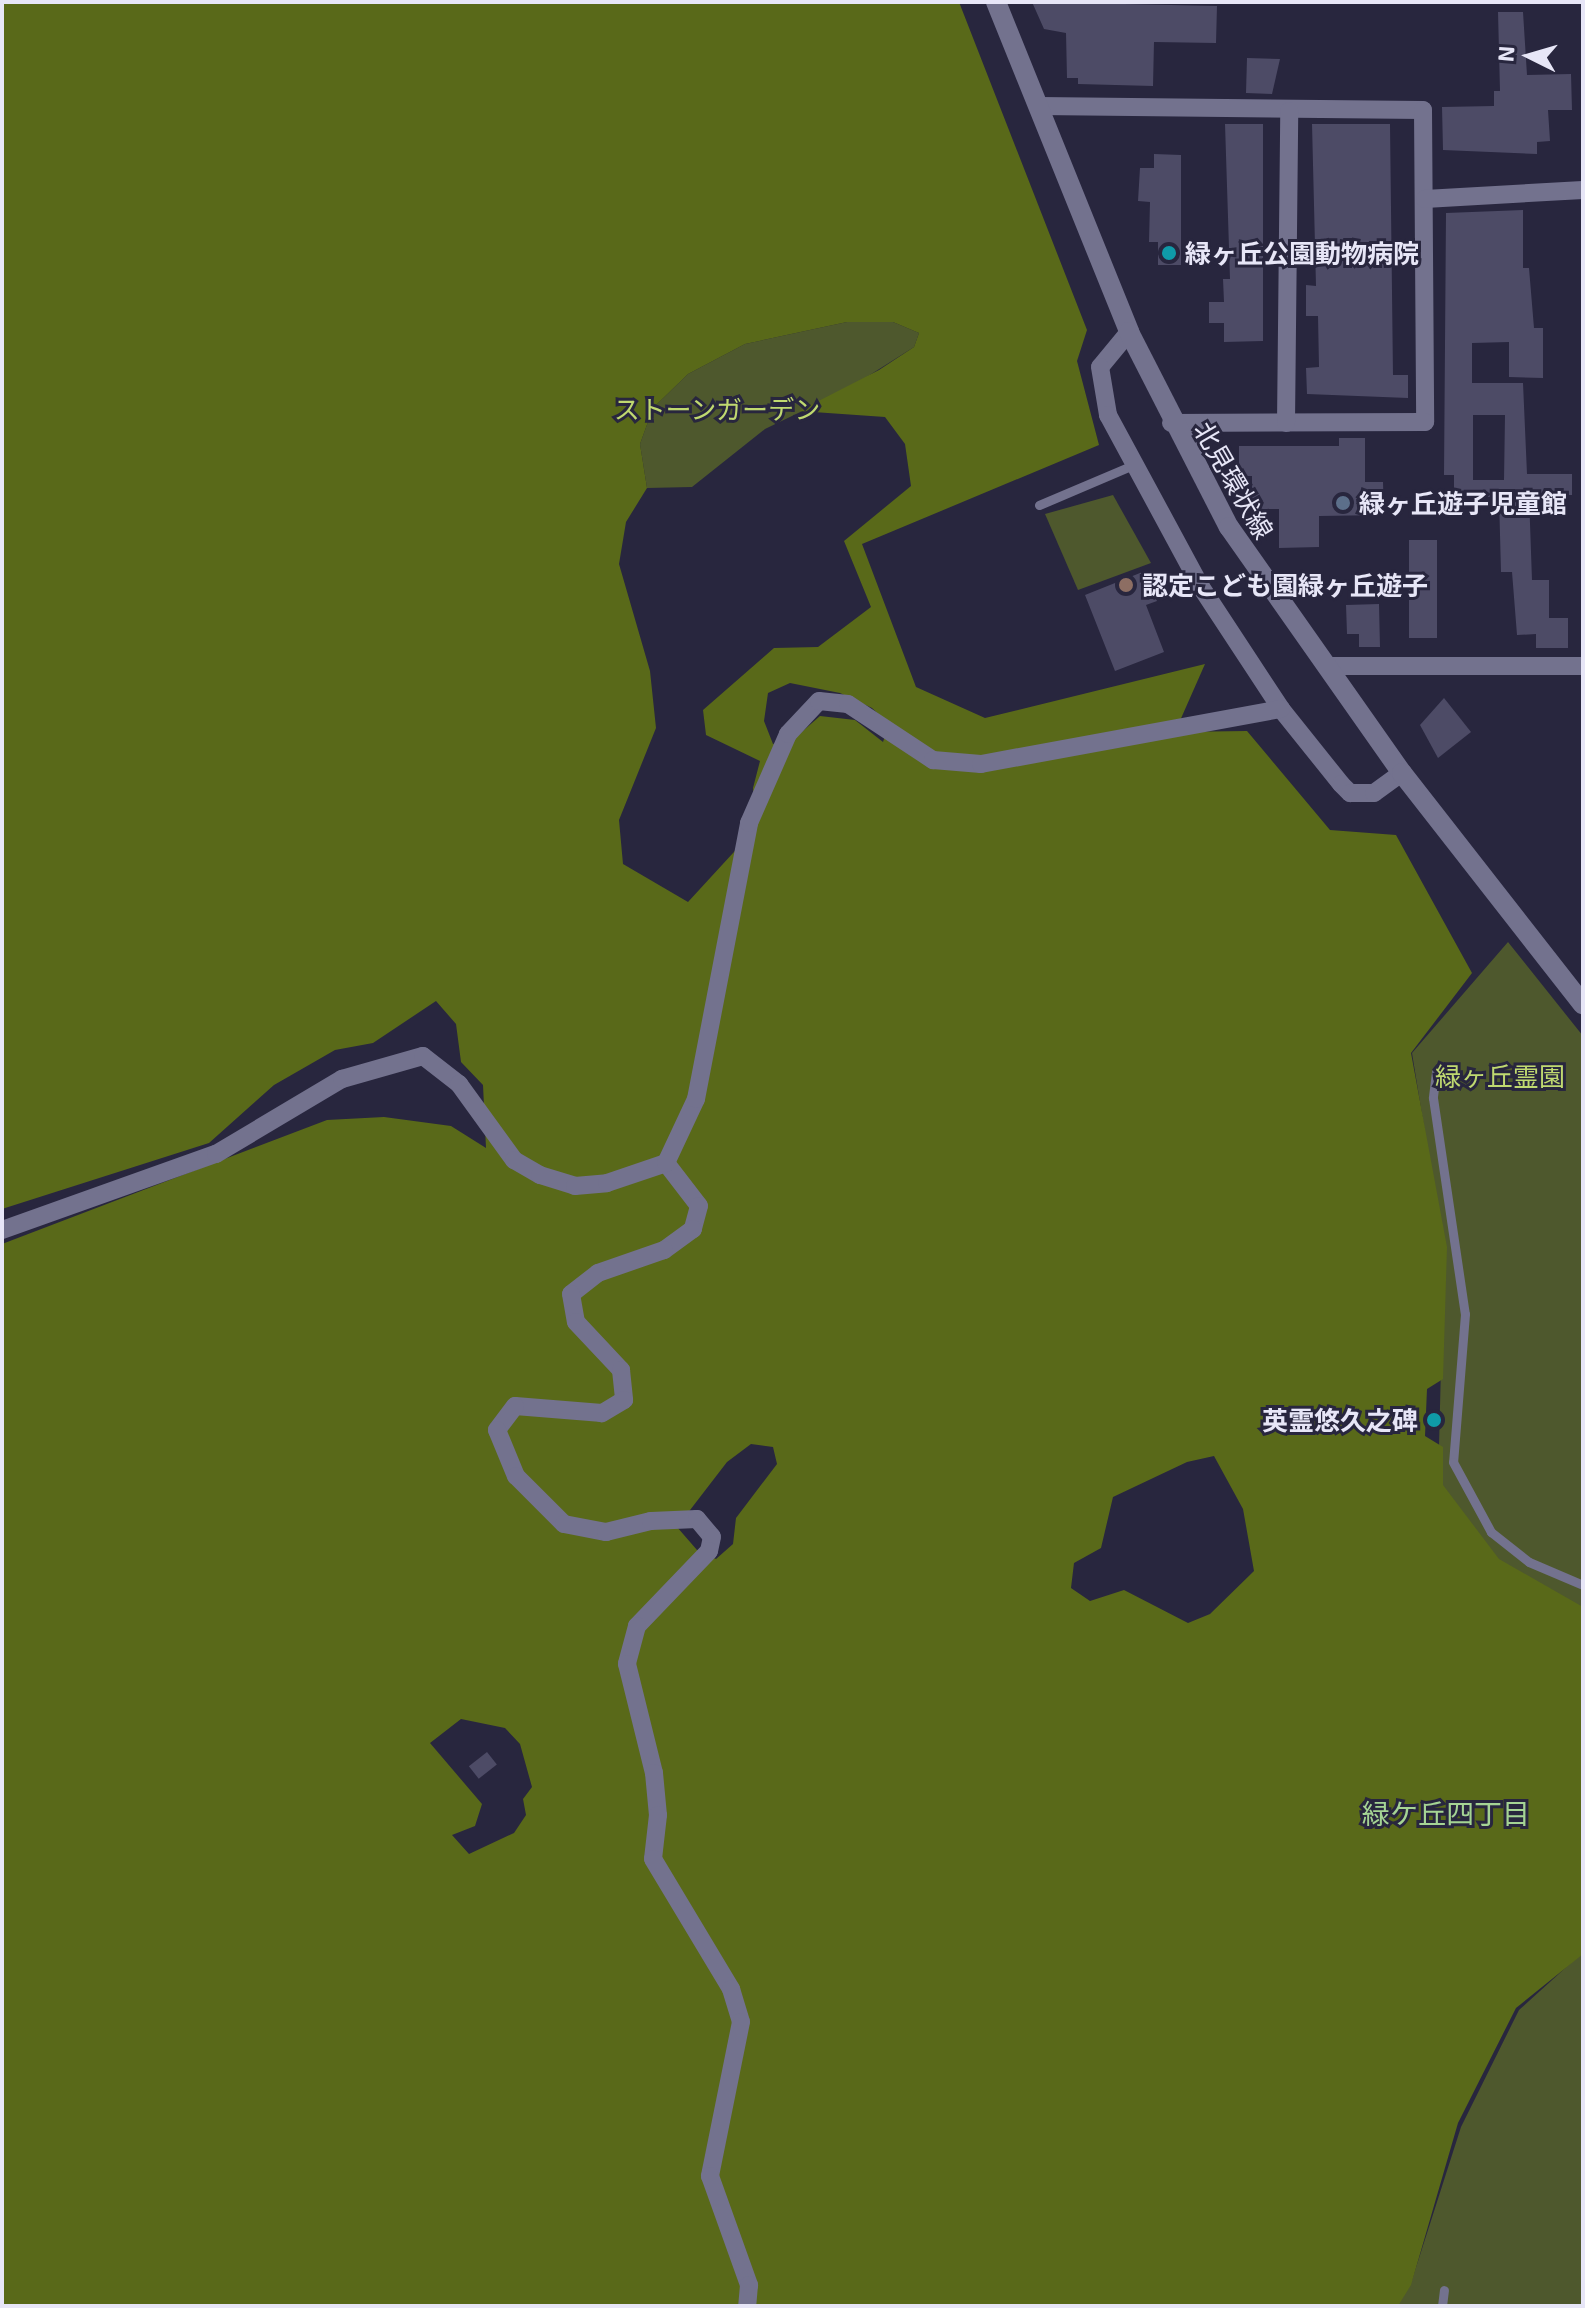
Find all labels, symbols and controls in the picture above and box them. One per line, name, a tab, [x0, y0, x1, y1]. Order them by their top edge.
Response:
north arrow	[1489, 16, 1569, 96]
text: N	[1491, 45, 1519, 63]
place label: 緑ヶ丘公園動物病院	[1185, 237, 1419, 269]
marker: 緑ヶ丘公園動物病院	[1160, 244, 1178, 262]
park label: ストーンガーデン	[613, 393, 821, 425]
street label: 北見環状線	[1188, 416, 1280, 544]
place label: 緑ヶ丘遊子児童館	[1359, 487, 1567, 519]
marker: 緑ヶ丘遊子児童館	[1334, 494, 1352, 512]
place label: 認定こども園緑ヶ丘遊子	[1142, 569, 1428, 601]
marker: 認定こども園緑ヶ丘遊子	[1117, 576, 1135, 594]
park label: 緑ヶ丘霊園	[1435, 1060, 1565, 1092]
place label: 英霊悠久之碑	[1262, 1404, 1418, 1436]
marker: 英霊悠久之碑	[1425, 1411, 1443, 1429]
district label: 緑ケ丘四丁目	[1362, 1796, 1530, 1830]

